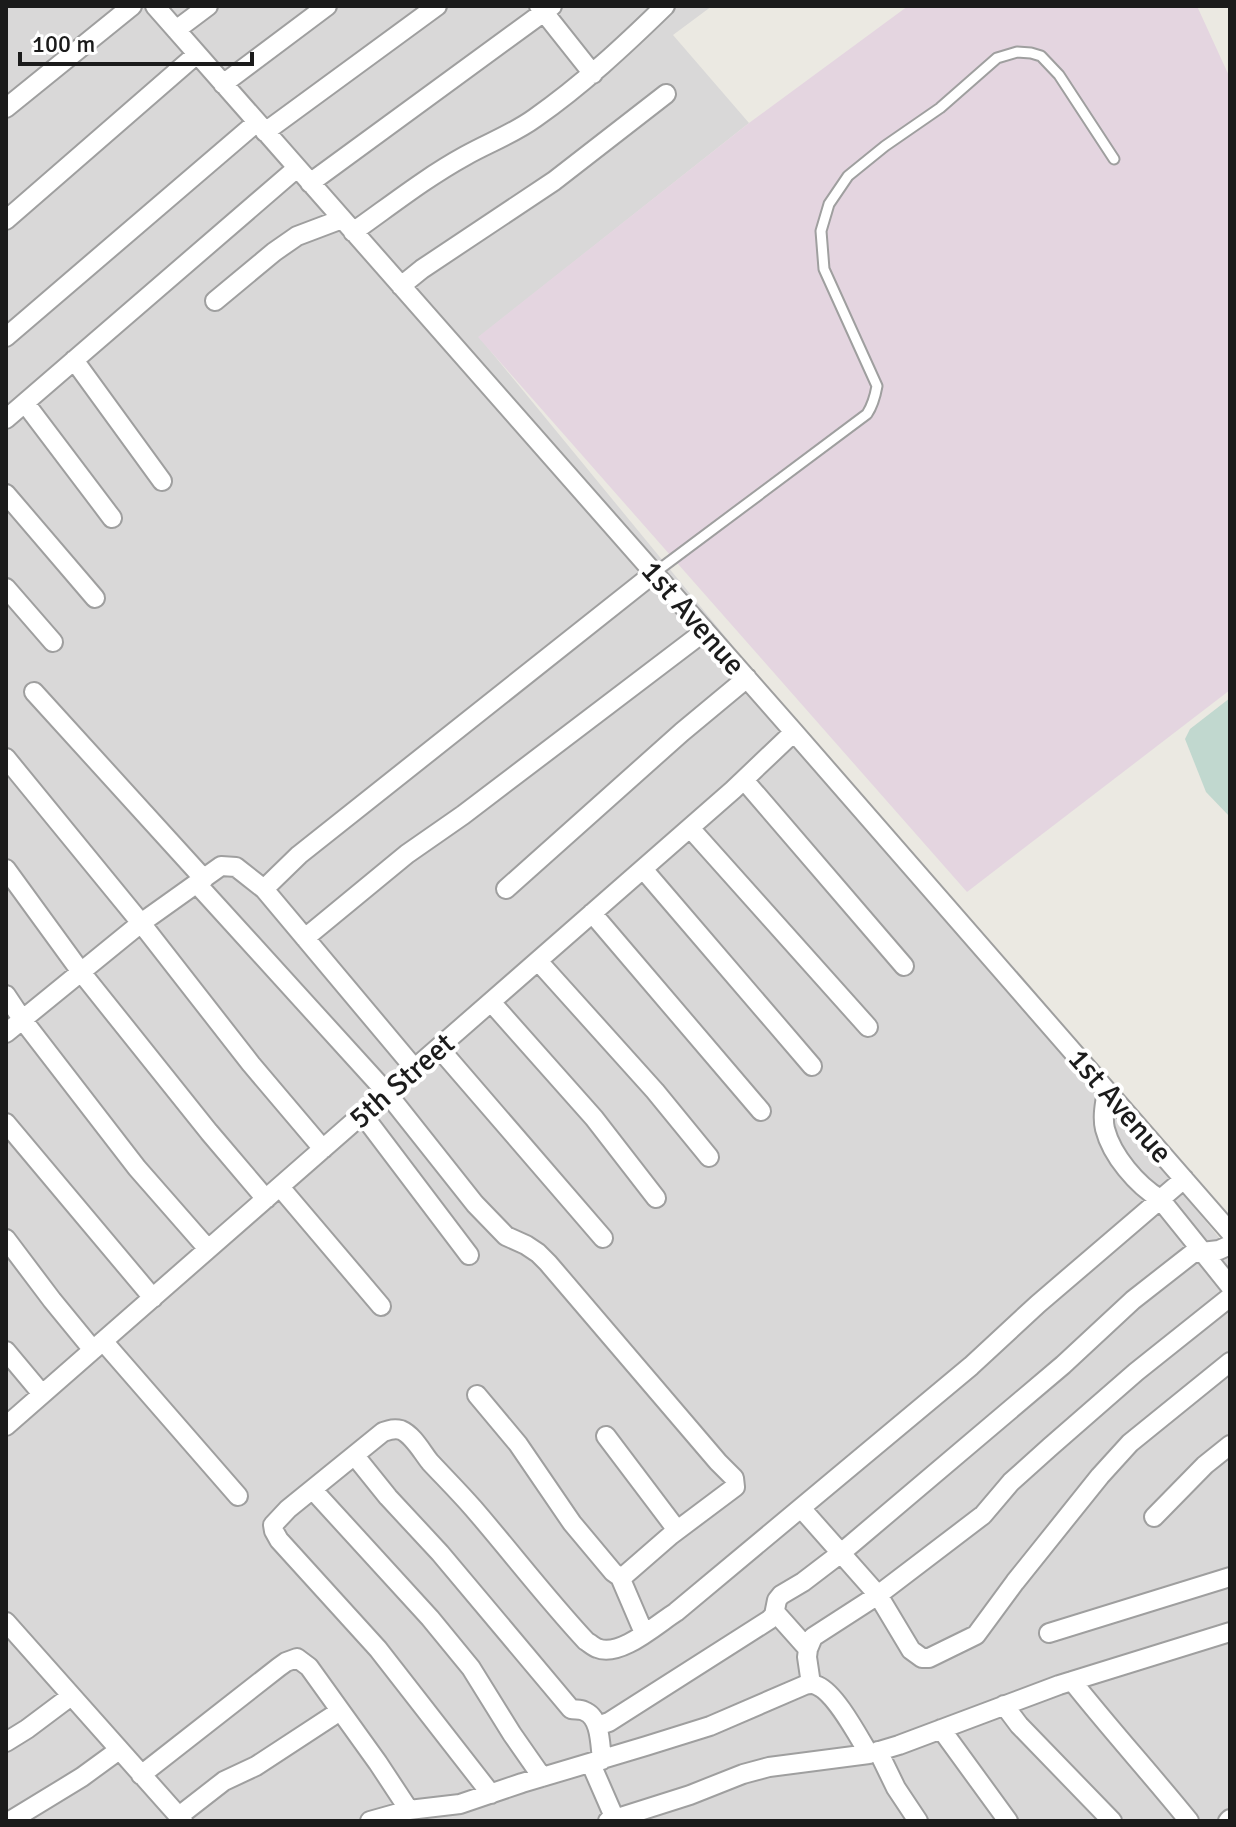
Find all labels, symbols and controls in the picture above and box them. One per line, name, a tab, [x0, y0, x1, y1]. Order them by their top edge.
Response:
scale bar	[20, 16, 252, 66]
text: 100 m	[32, 29, 95, 59]
street label: 1st Avenue	[633, 553, 753, 683]
street label: 5th Street	[342, 1025, 462, 1137]
street label: 1st Avenue	[1060, 1041, 1180, 1171]

